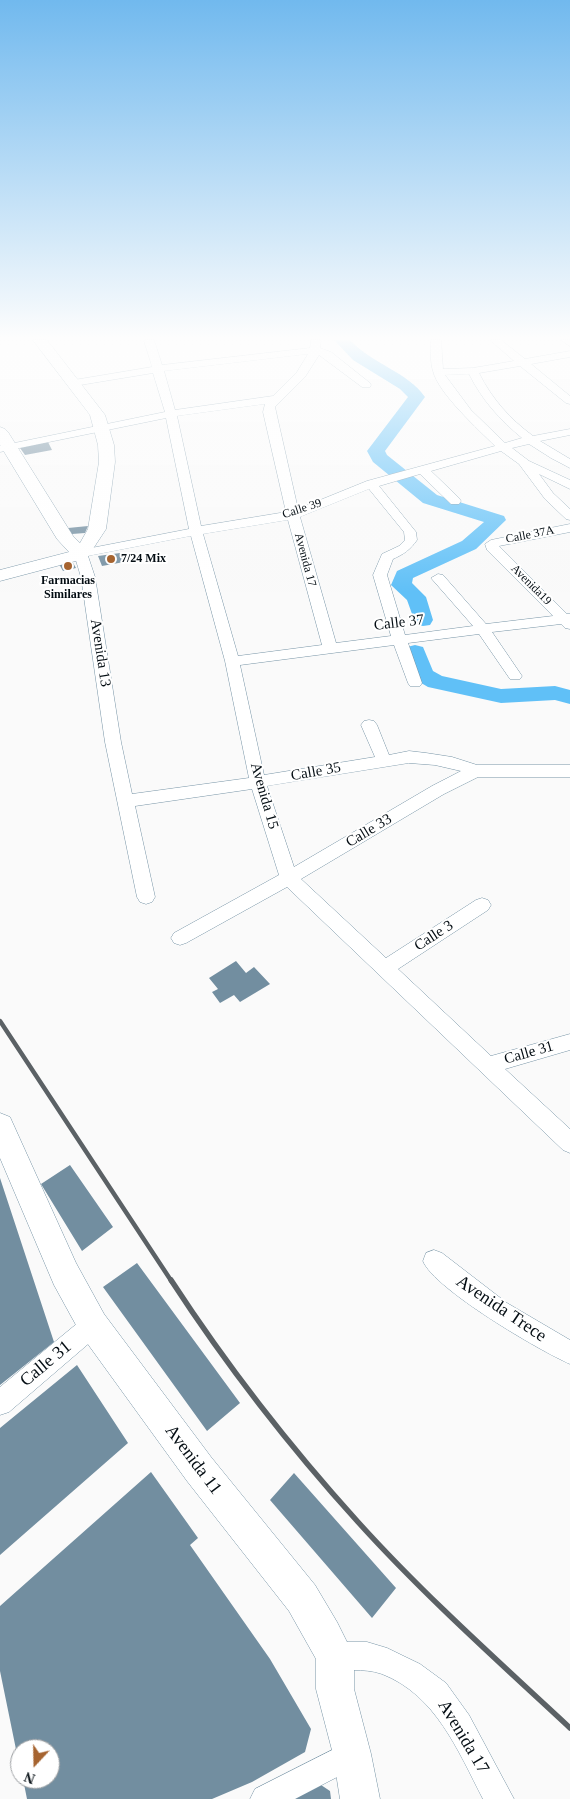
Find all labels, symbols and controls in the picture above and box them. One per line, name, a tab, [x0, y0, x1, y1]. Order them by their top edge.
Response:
street label: Calle 39	[281, 496, 323, 522]
street label: Calle 37A	[505, 523, 555, 547]
street label: Avenida 17	[291, 532, 319, 588]
place label: 7/24 Mix	[121, 552, 166, 566]
marker: 7/24 Mix	[105, 553, 117, 565]
marker: Farmacias Similares	[62, 560, 74, 572]
street label: Avenida19	[508, 562, 554, 608]
place label: Farmacias Similares	[41, 574, 95, 602]
street label: Calle 37	[373, 611, 425, 635]
street label: Avenida 13	[86, 618, 114, 688]
street label: Calle 35	[290, 759, 342, 785]
street label: Avenida 15	[246, 761, 282, 831]
street label: Calle 33	[343, 810, 395, 852]
street label: Calle 3	[411, 917, 457, 955]
street label: Calle 31	[502, 1037, 556, 1069]
street label: Avenida Trece	[452, 1271, 550, 1347]
street label: Calle 31	[16, 1336, 76, 1392]
street label: Avenida 11	[160, 1421, 226, 1499]
street label: Avenida 17	[433, 1696, 493, 1778]
north arrow	[10, 1739, 60, 1789]
text: N	[22, 1769, 37, 1786]

